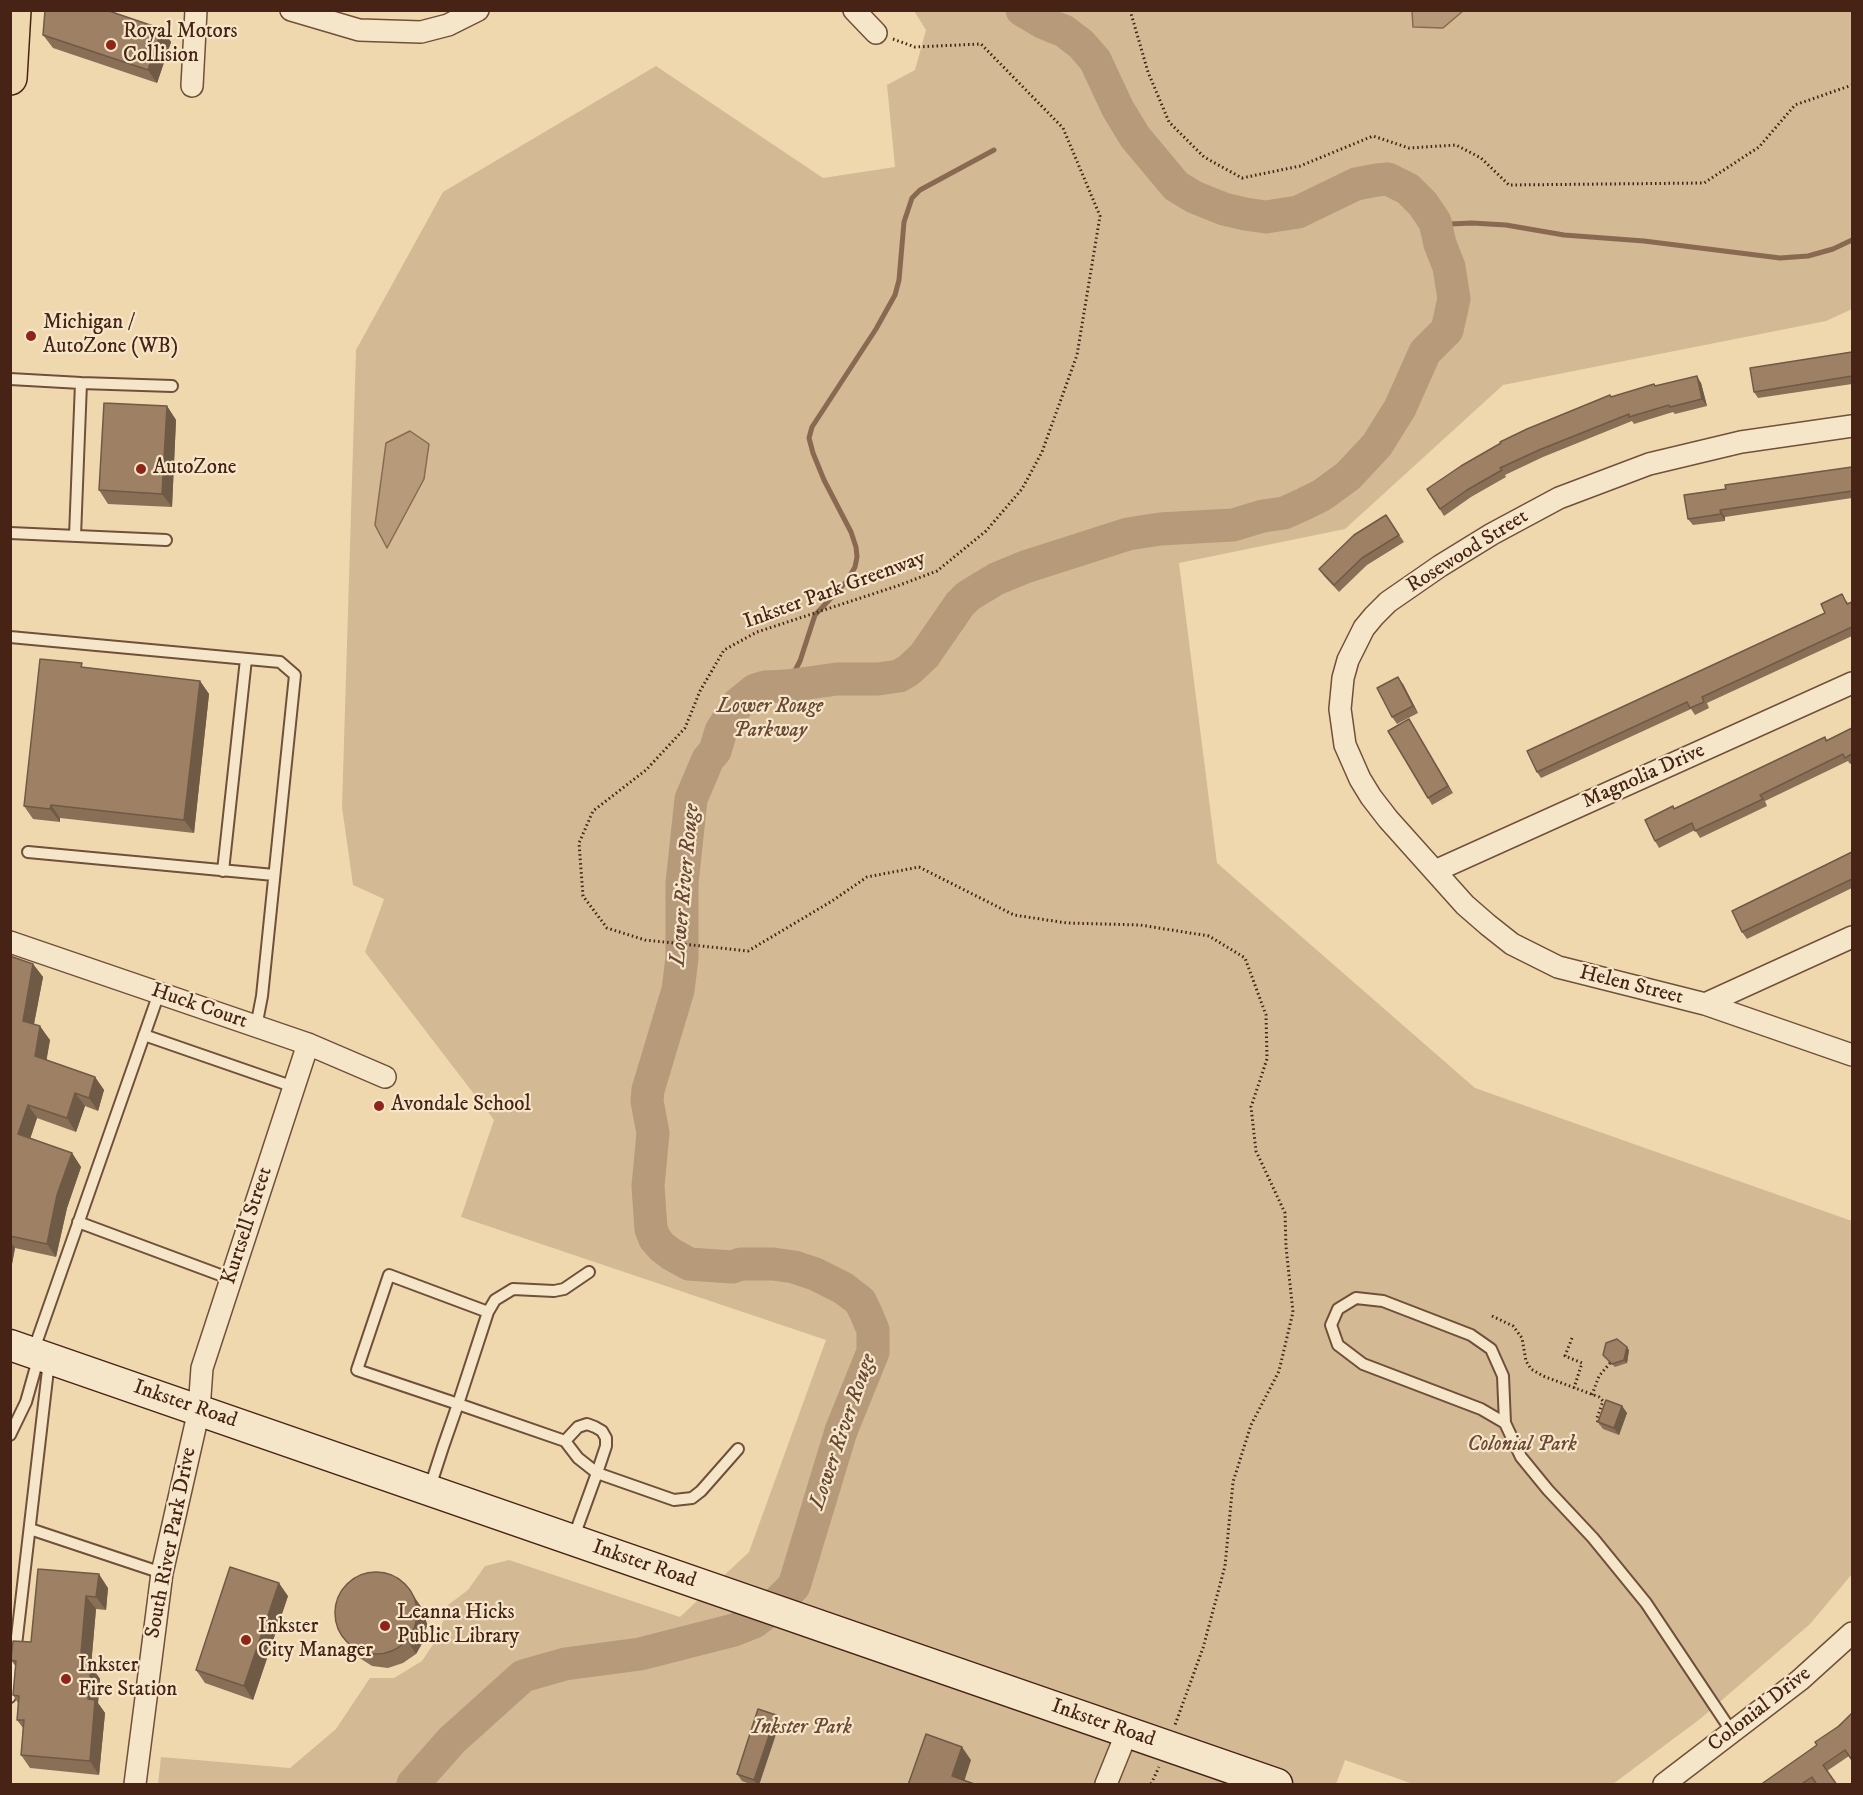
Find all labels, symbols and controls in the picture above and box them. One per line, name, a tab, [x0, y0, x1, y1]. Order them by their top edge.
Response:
place label: Royal Motors Collision	[123, 20, 238, 70]
marker: Royal Motors Collision	[104, 38, 118, 52]
place label: Michigan / AutoZone (WB)	[43, 311, 178, 361]
marker: Michigan / AutoZone (WB)	[24, 329, 38, 343]
place label: AutoZone	[153, 456, 237, 482]
marker: AutoZone	[134, 462, 148, 476]
street label: Rosewood Street	[1403, 505, 1533, 599]
street label: Inkster Park Greenway	[741, 546, 929, 636]
park label: Lower Rouge Parkway	[717, 695, 823, 745]
street label: Magnolia Drive	[1579, 739, 1709, 815]
water label: Lower River Rouge	[666, 803, 706, 967]
street label: Helen Street	[1576, 961, 1686, 1011]
street label: Huck Court	[148, 979, 250, 1035]
place label: Avondale School	[391, 1093, 531, 1119]
marker: Avondale School	[372, 1099, 386, 1113]
street label: Kurtsell Street	[217, 1164, 279, 1288]
water label: Lower River Rouge	[805, 1351, 883, 1513]
street label: Inkster Road	[130, 1375, 240, 1435]
park label: Colonial Park	[1467, 1433, 1577, 1459]
street label: South River Park Drive	[141, 1446, 203, 1640]
street label: Inkster Road	[589, 1535, 699, 1595]
place label: Leanna Hicks Public Library	[397, 1601, 519, 1651]
place label: Inkster City Manager	[258, 1615, 373, 1665]
marker: Leanna Hicks Public Library	[378, 1619, 392, 1633]
marker: Inkster City Manager	[239, 1633, 253, 1647]
place label: Inkster Fire Station	[78, 1654, 177, 1704]
street label: Colonial Drive	[1704, 1662, 1816, 1758]
marker: Inkster Fire Station	[59, 1672, 73, 1686]
street label: Inkster Road	[1048, 1694, 1158, 1754]
park label: Inkster Park	[752, 1716, 852, 1742]

